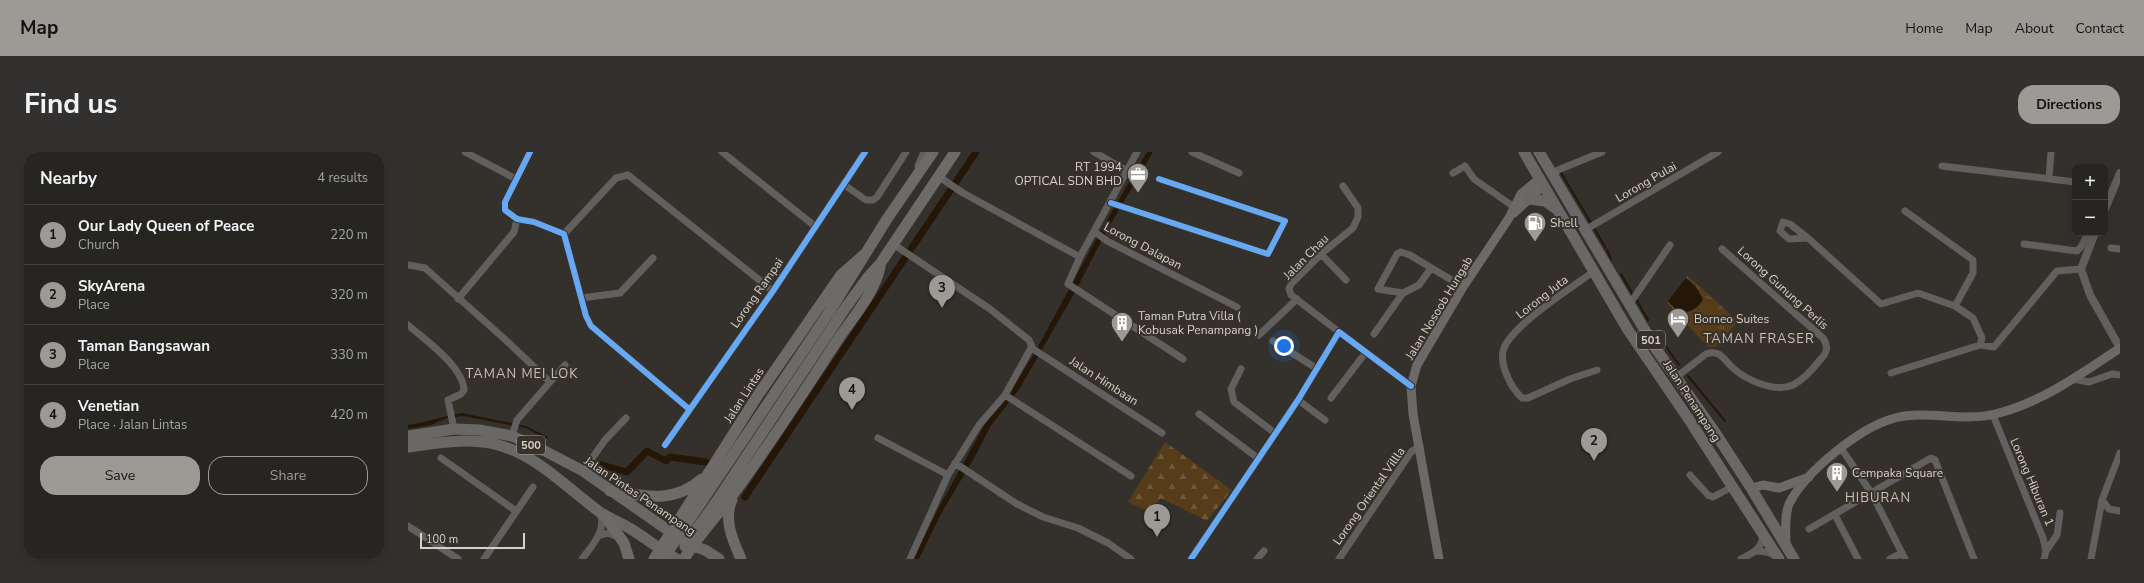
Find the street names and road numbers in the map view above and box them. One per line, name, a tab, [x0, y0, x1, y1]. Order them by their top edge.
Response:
street label: Lorong Pulai	[1613, 158, 1679, 206]
street label: Lorong Dalapan	[1101, 219, 1185, 273]
street label: Jalan Chau	[1279, 231, 1332, 284]
street label: Lorong Gunung Perlis	[1734, 243, 1832, 333]
street label: Jalan Nosoob Hungab	[1401, 253, 1476, 364]
street label: Lorong Rampai	[727, 255, 787, 331]
street label: Lorong Juta	[1513, 272, 1571, 322]
road number: 501	[1637, 331, 1665, 349]
street label: Jalan Himbaan	[1066, 352, 1141, 409]
street label: Jalan Penampang	[1659, 356, 1724, 445]
street label: Jalan Lintas	[720, 364, 768, 426]
street label: Lorong Hiburan 1	[2006, 435, 2058, 529]
road number: 500	[517, 436, 545, 454]
street label: Lorong Oriental Villla	[1329, 444, 1409, 548]
street label: Jalan Pintas Penampang	[580, 452, 699, 539]

